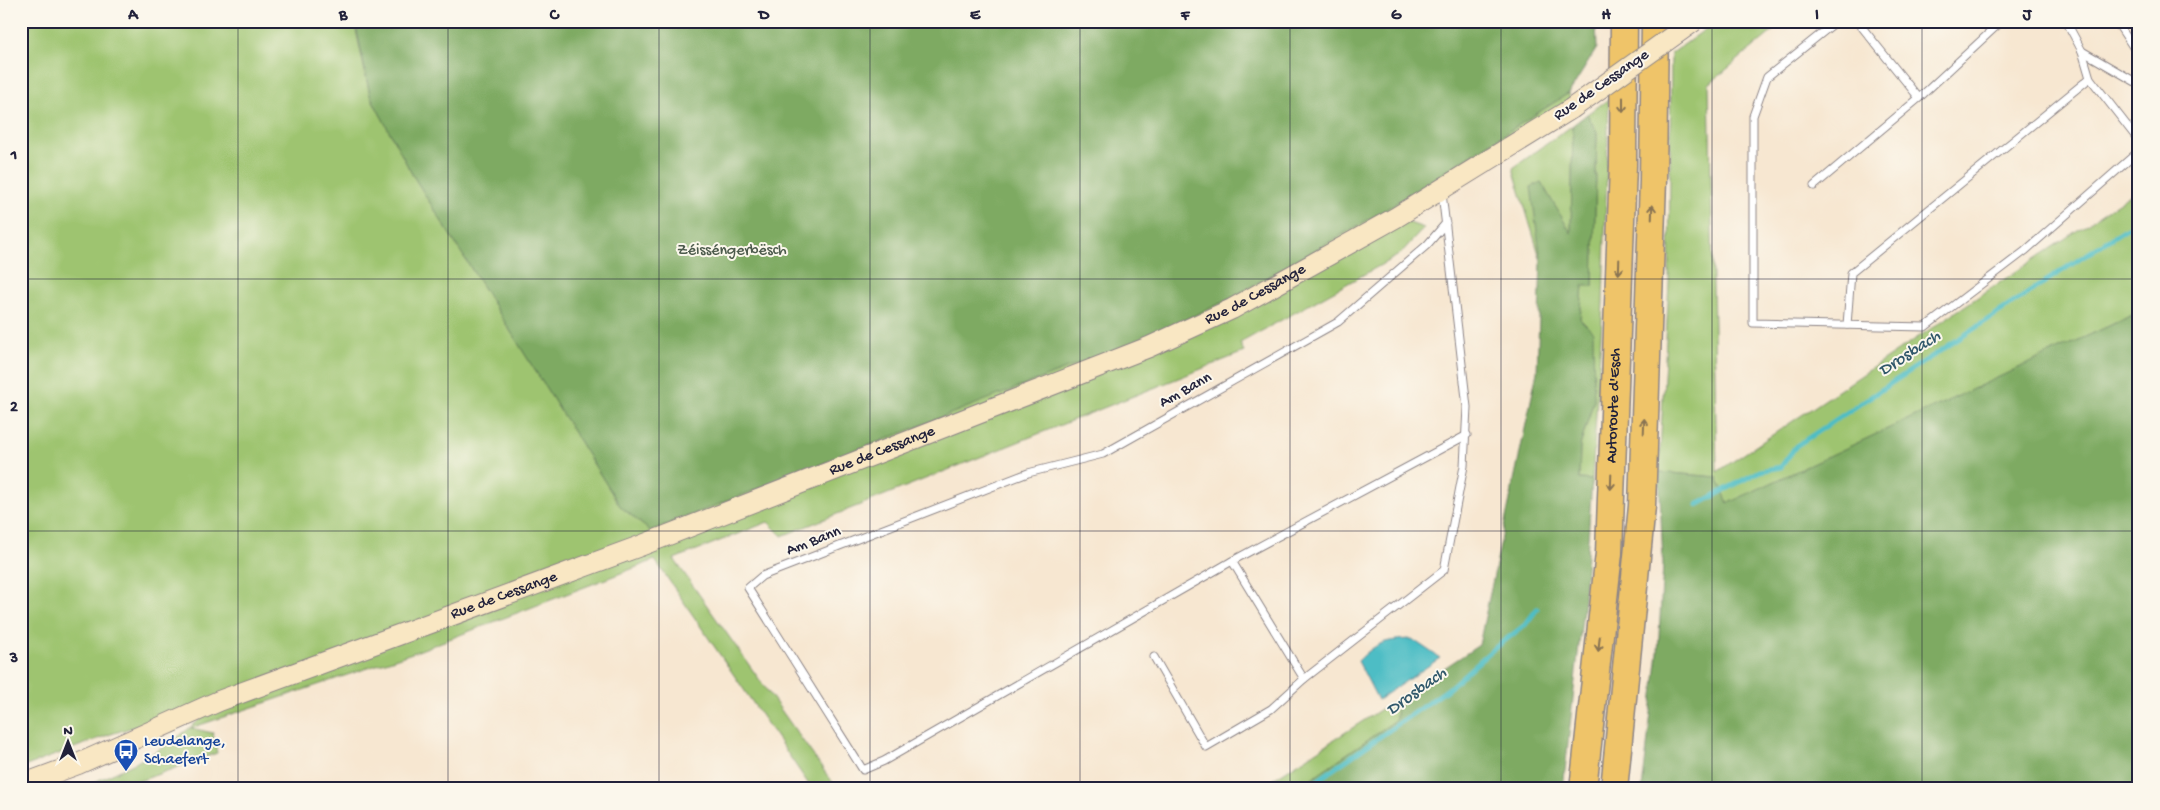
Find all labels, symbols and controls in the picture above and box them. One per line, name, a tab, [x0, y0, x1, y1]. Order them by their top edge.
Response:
text: A	[127, 7, 139, 26]
text: B	[338, 7, 348, 26]
text: C	[549, 7, 560, 26]
text: D	[757, 7, 770, 26]
text: E	[970, 7, 981, 26]
text: F	[1180, 7, 1191, 26]
text: G	[1391, 7, 1402, 26]
text: H	[1601, 7, 1611, 26]
text: I	[1815, 7, 1819, 26]
text: J	[2022, 7, 2033, 26]
street label: Rue de Cessange	[1551, 46, 1654, 126]
one-way arrow	[1618, 96, 1628, 113]
text: 1	[10, 147, 17, 166]
one-way arrow	[1648, 204, 1657, 220]
park label: Zéisséngerbësch	[677, 242, 787, 261]
one-way arrow	[1614, 259, 1624, 275]
street label: Rue de Cessange	[1202, 260, 1310, 330]
water label: Drosbach	[1875, 326, 1945, 382]
street label: Autoroute d'Esch	[1603, 347, 1626, 463]
street label: Am Bann	[1157, 369, 1216, 413]
text: 2	[10, 399, 18, 418]
one-way arrow	[1640, 419, 1649, 435]
street label: Rue de Cessange	[827, 422, 939, 480]
one-way arrow	[1607, 474, 1616, 490]
street label: Am Bann	[784, 523, 844, 561]
street label: Rue de Cessange	[448, 568, 561, 624]
one-way arrow	[1594, 636, 1604, 652]
text: 3	[9, 650, 18, 669]
water label: Drosbach	[1383, 663, 1451, 721]
north arrow	[42, 718, 92, 768]
text: N	[63, 723, 73, 740]
place label: Leudelange, Schaefert	[144, 733, 226, 770]
bus stop icon: Leudelange, Schaefert	[113, 738, 139, 772]

